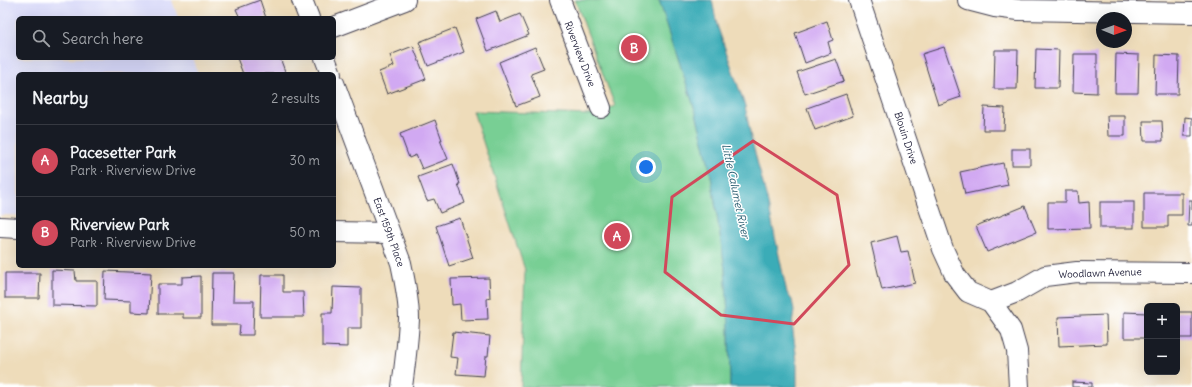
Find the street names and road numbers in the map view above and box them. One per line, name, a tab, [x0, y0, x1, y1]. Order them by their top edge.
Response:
street label: Riverview Drive	[562, 19, 598, 89]
street label: Blouin Drive	[891, 110, 921, 166]
street label: East 159th Place	[370, 196, 408, 268]
street label: Woodlawn Avenue	[1058, 265, 1142, 281]

